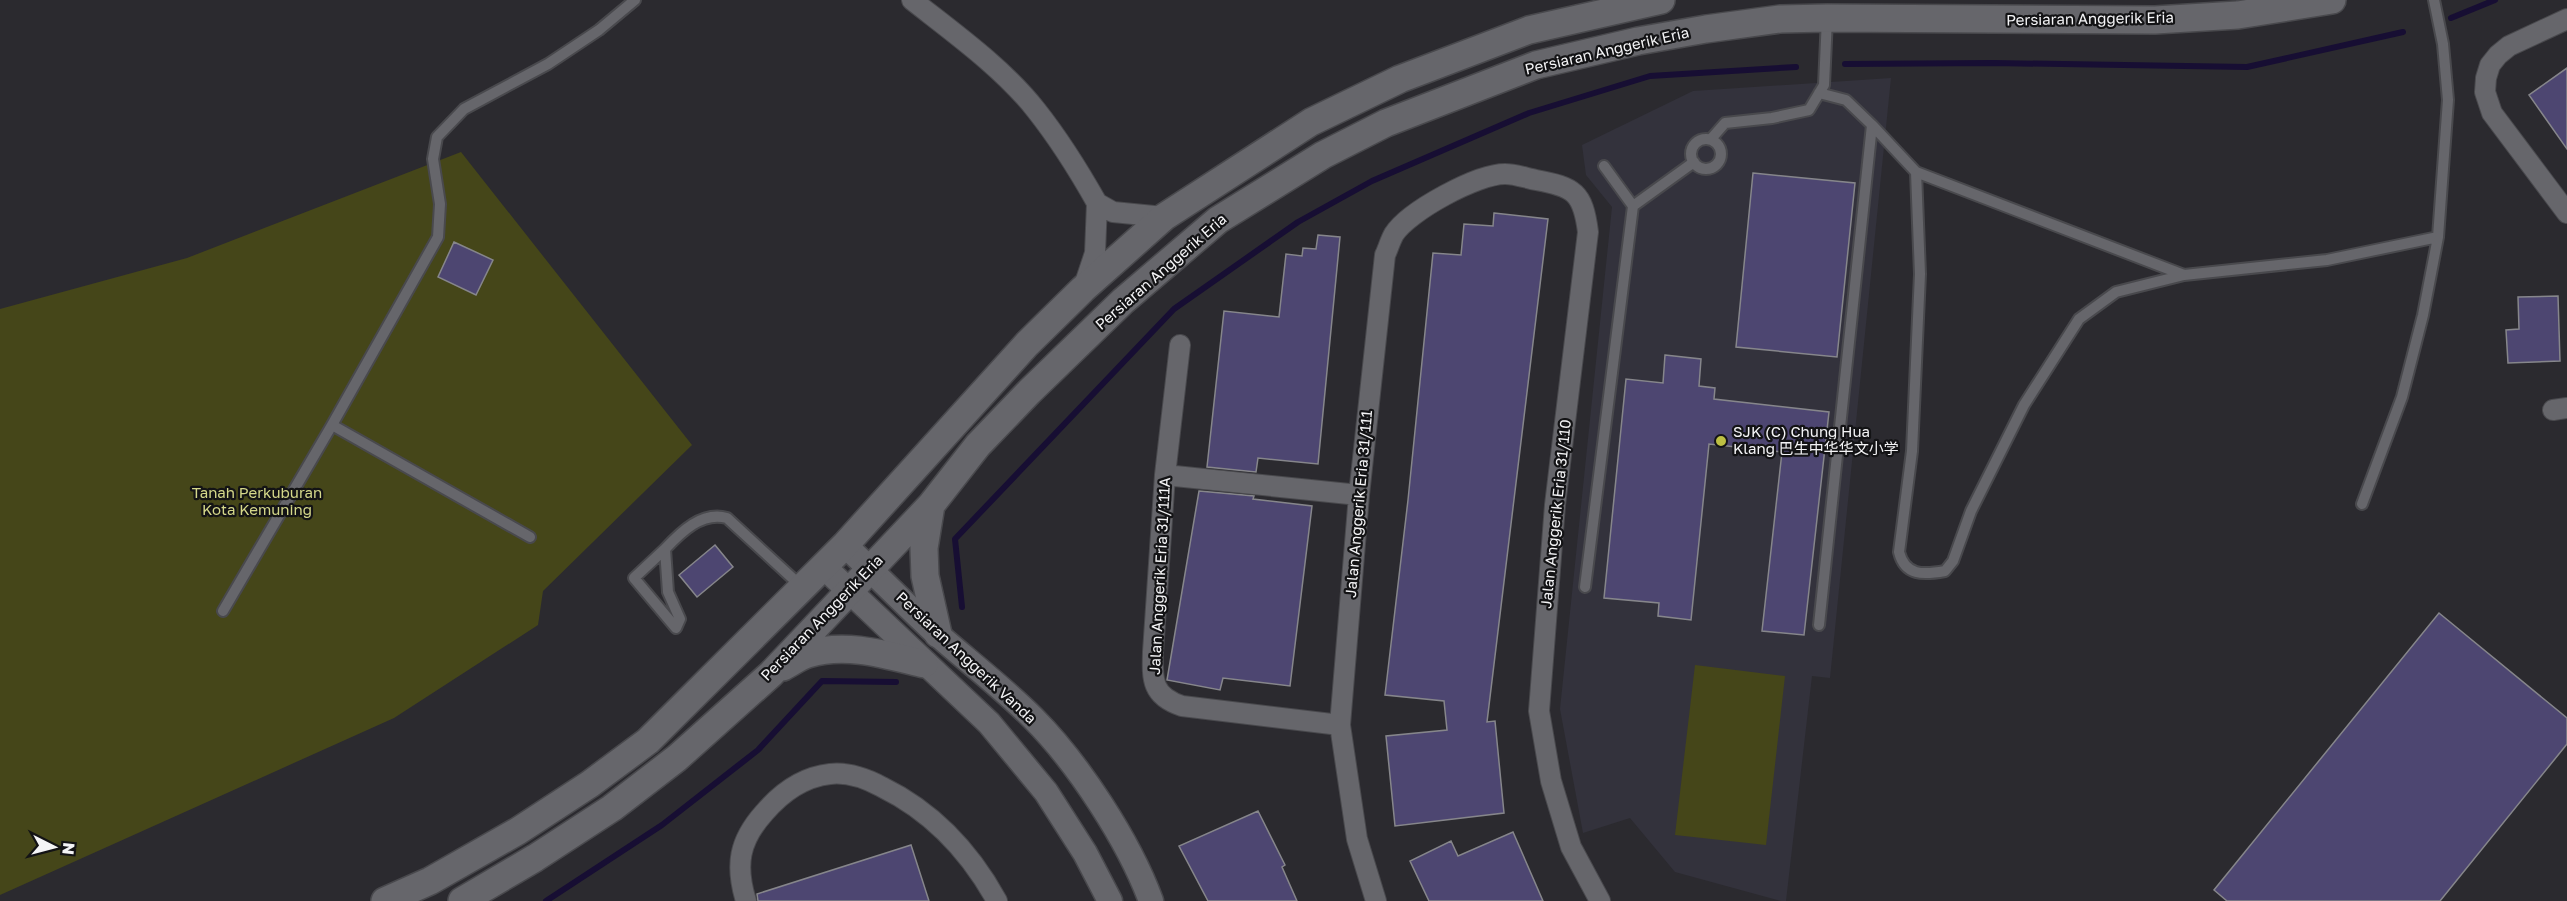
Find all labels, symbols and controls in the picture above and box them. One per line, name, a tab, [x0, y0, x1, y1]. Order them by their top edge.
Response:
street label: Persiaran Anggerik Eria	[2006, 8, 2174, 28]
street label: Persiaran Anggerik Eria	[1523, 22, 1691, 78]
street label: Persiaran Anggerik Eria	[1091, 209, 1230, 333]
street label: Jalan Anggerik Eria 31/111	[1341, 410, 1375, 598]
street label: Jalan Anggerik Eria 31/110	[1536, 419, 1574, 609]
place label: SJK (C) Chung Hua Klang 巴生中华华文小学	[1733, 422, 1899, 457]
marker: SJK (C) Chung Hua Klang 巴生中华华文小学	[1714, 434, 1728, 448]
street label: Jalan Anggerik Eria 31/111A	[1145, 477, 1173, 675]
park label: Tanah Perkuburan Kota Kemuning	[192, 483, 322, 518]
street label: Persiaran Anggerik Eria	[757, 551, 886, 684]
street label: Persiaran Anggerik Vanda	[893, 588, 1040, 727]
north arrow	[24, 817, 84, 877]
text: N	[58, 841, 79, 856]

